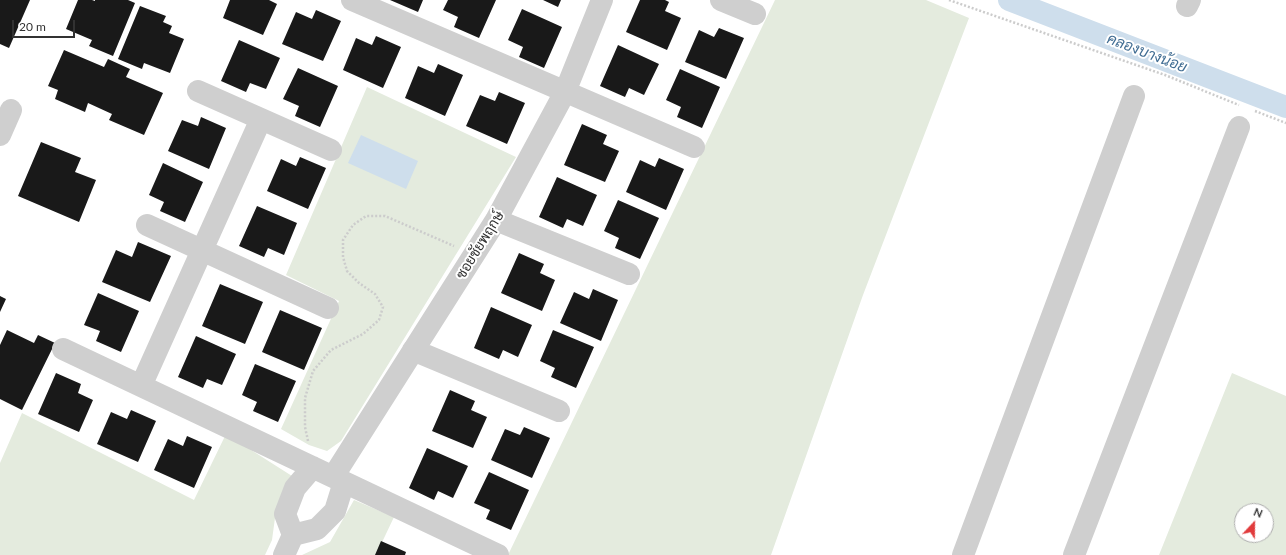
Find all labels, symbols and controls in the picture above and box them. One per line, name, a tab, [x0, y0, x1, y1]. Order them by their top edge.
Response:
scale bar	[14, 12, 77, 38]
text: 20 m	[19, 19, 46, 34]
water label: คลองบางน้อย	[1105, 30, 1189, 76]
street label: ซอยชัยพฤกษ์	[452, 208, 508, 282]
north arrow	[1234, 503, 1274, 543]
text: N	[1252, 505, 1265, 520]

